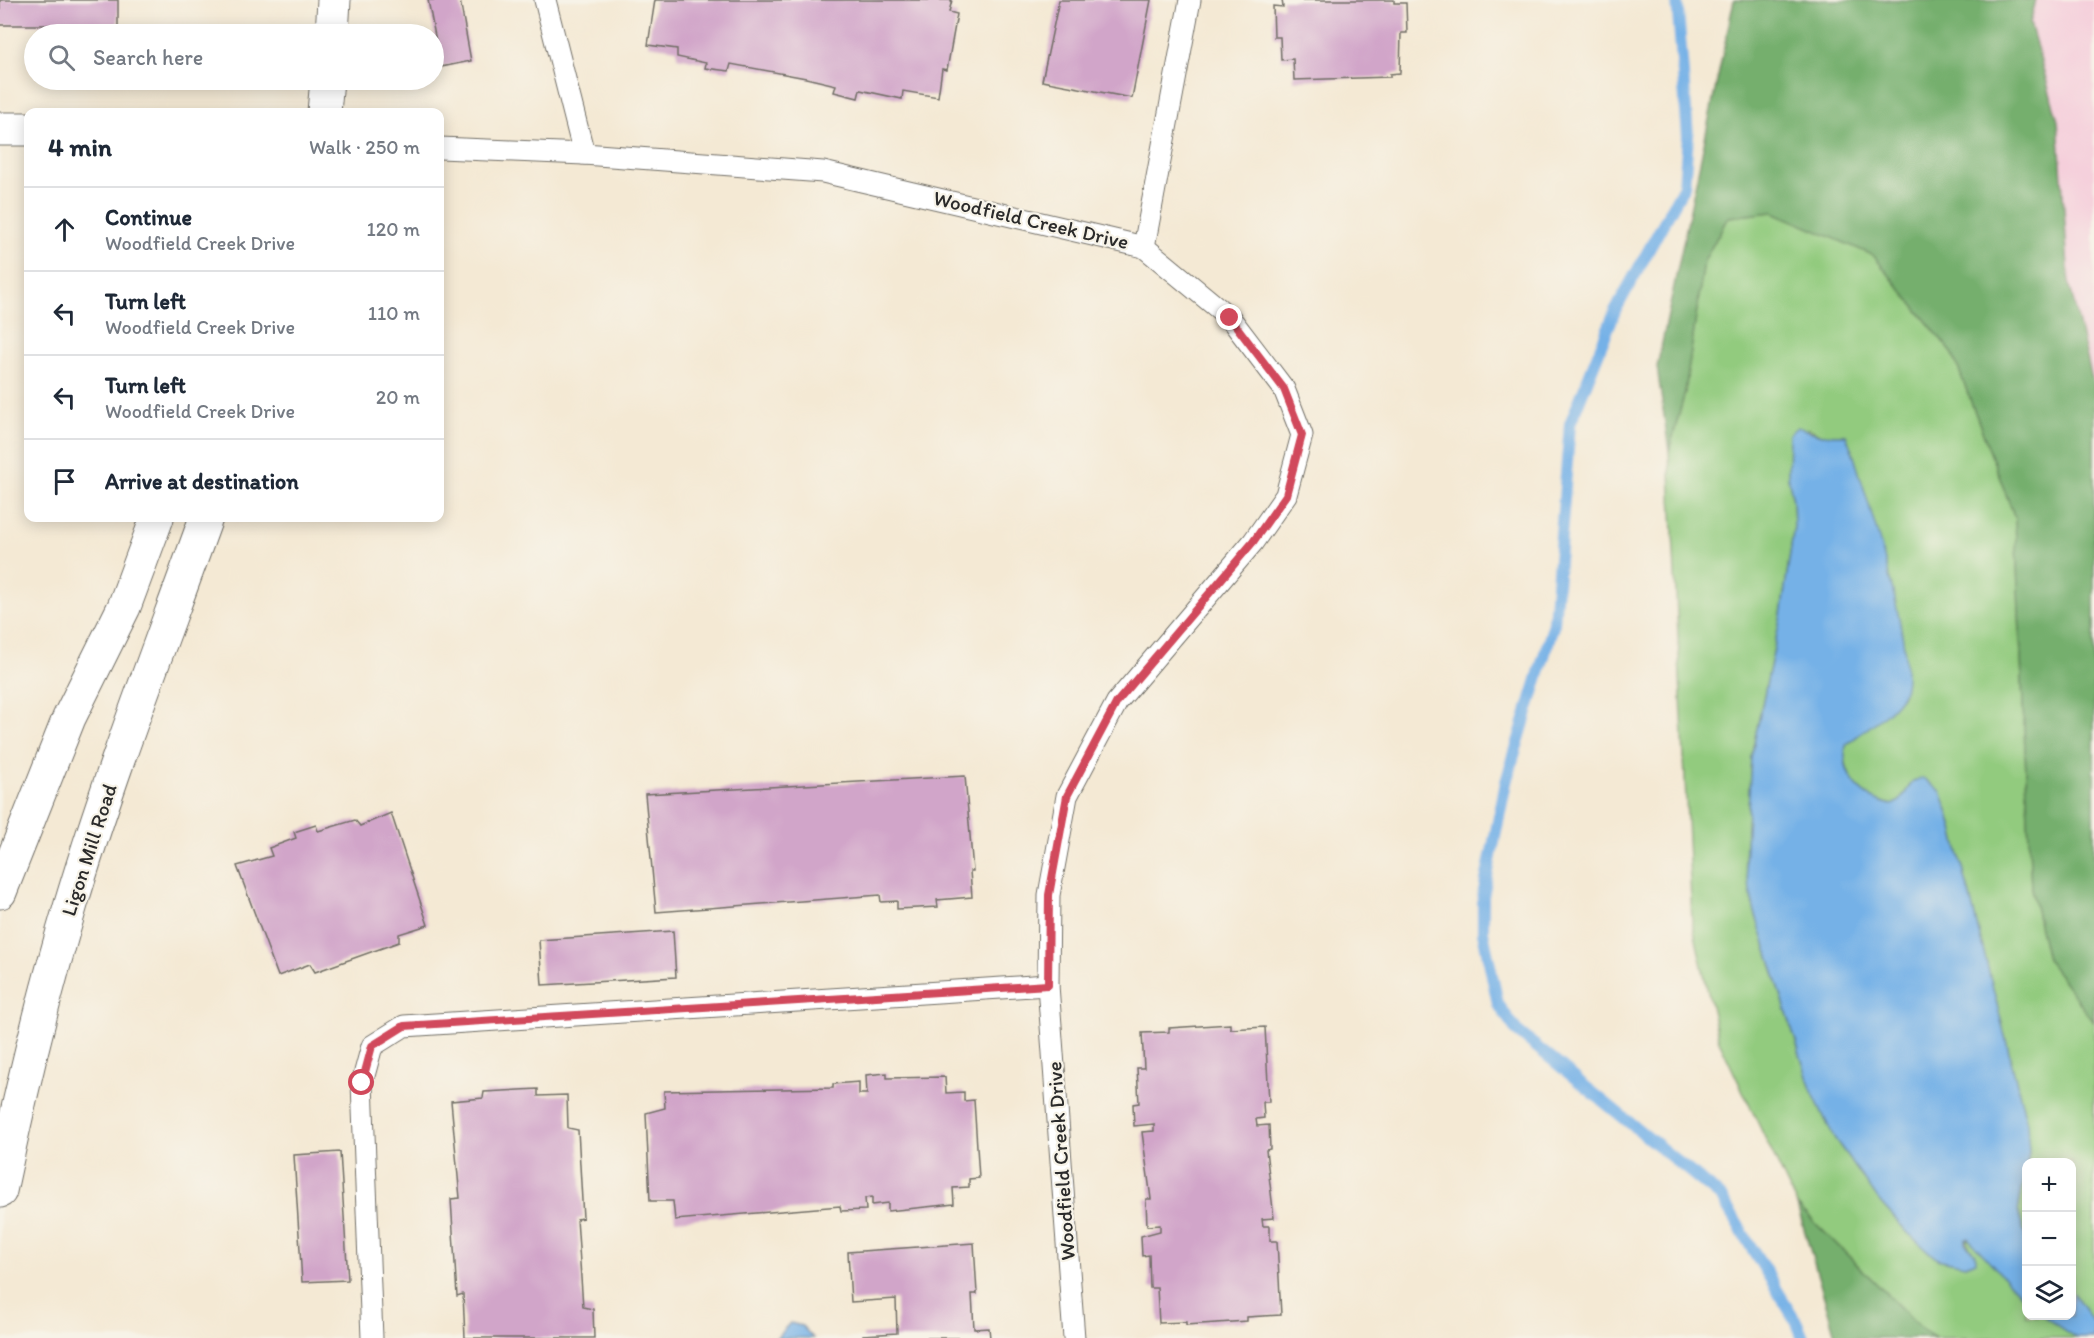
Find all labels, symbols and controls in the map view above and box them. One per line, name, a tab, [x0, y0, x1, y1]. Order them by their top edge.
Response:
search box	[24, 24, 444, 90]
icon: search	[45, 41, 78, 74]
text: Search here	[93, 44, 203, 71]
text: 4 min	[48, 131, 112, 163]
text: Walk · 250 m	[309, 135, 420, 159]
street label: Woodfield Creek Drive	[931, 185, 1131, 254]
text: Continue	[105, 204, 192, 231]
icon: ahead	[48, 213, 81, 246]
text: 120 m	[367, 217, 420, 241]
text: Woodfield Creek Drive	[105, 231, 295, 255]
text: Turn left	[105, 288, 186, 315]
icon: left	[48, 297, 81, 330]
text: 110 m	[368, 301, 420, 325]
route end	[1216, 304, 1242, 330]
text: Woodfield Creek Drive	[105, 315, 295, 339]
text: Turn left	[105, 372, 186, 399]
icon: left	[48, 381, 81, 414]
text: 20 m	[376, 385, 420, 409]
text: Woodfield Creek Drive	[105, 399, 295, 423]
icon: arrive	[48, 465, 81, 498]
text: Arrive at destination	[105, 468, 299, 495]
street label: Ligon Mill Road	[55, 781, 122, 919]
street label: Woodfield Creek Drive	[1041, 1061, 1080, 1261]
route start	[348, 1069, 374, 1095]
map controls	[2022, 1158, 2076, 1320]
button: +	[2022, 1158, 2076, 1212]
button: −	[2022, 1212, 2076, 1266]
button: layers	[2022, 1266, 2076, 1320]

